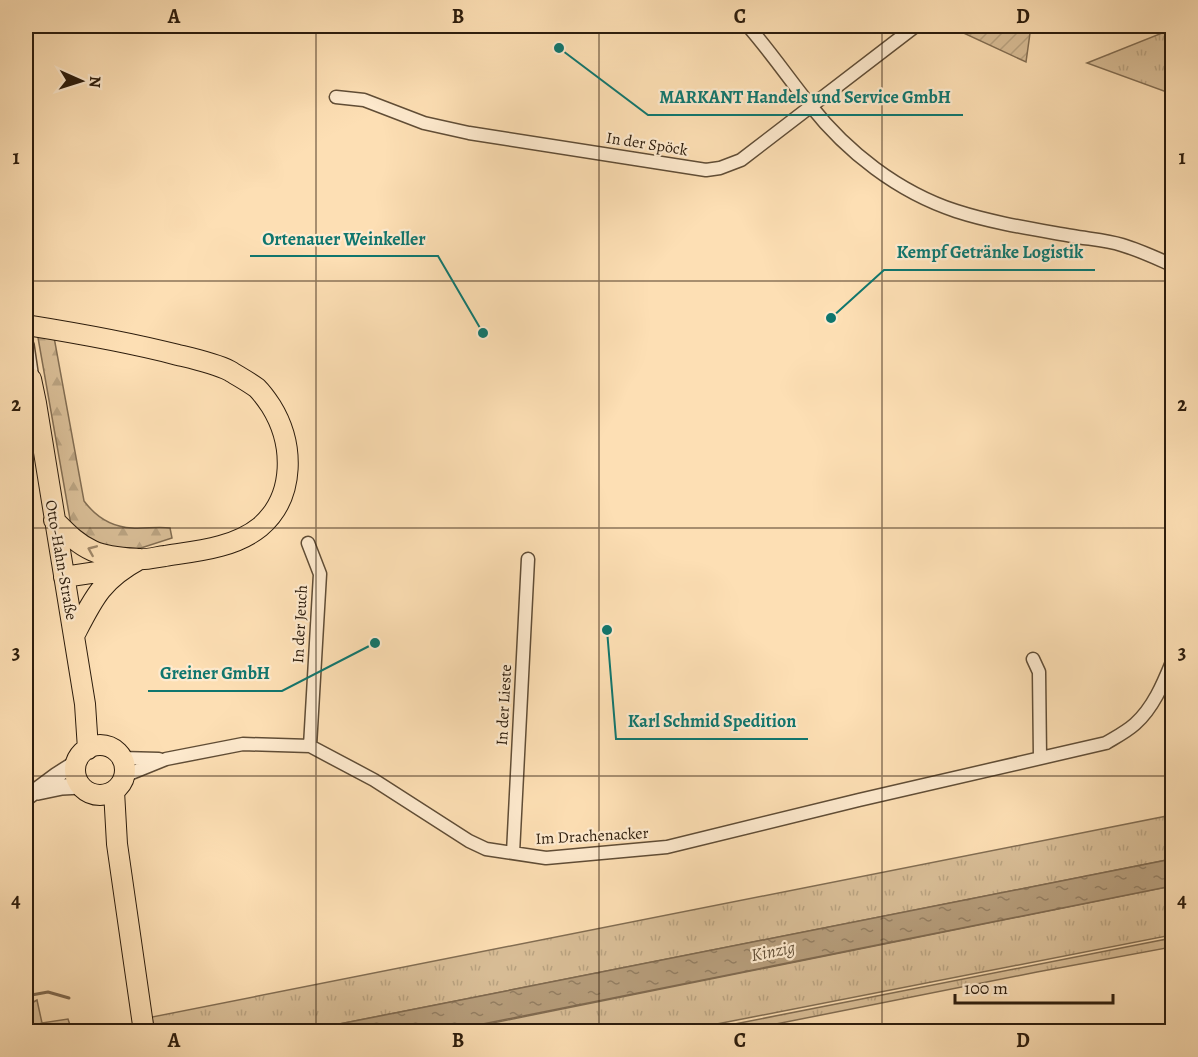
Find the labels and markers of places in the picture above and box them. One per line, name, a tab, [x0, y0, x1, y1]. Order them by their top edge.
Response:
callout: MARKANT Handels und Service GmbH	[648, 79, 963, 115]
callout: Ortenauer Weinkeller	[250, 220, 438, 256]
callout: Kempf Getränke Logistik	[884, 234, 1095, 270]
callout: Greiner GmbH	[148, 655, 282, 691]
callout: Karl Schmid Spedition	[616, 703, 808, 739]

